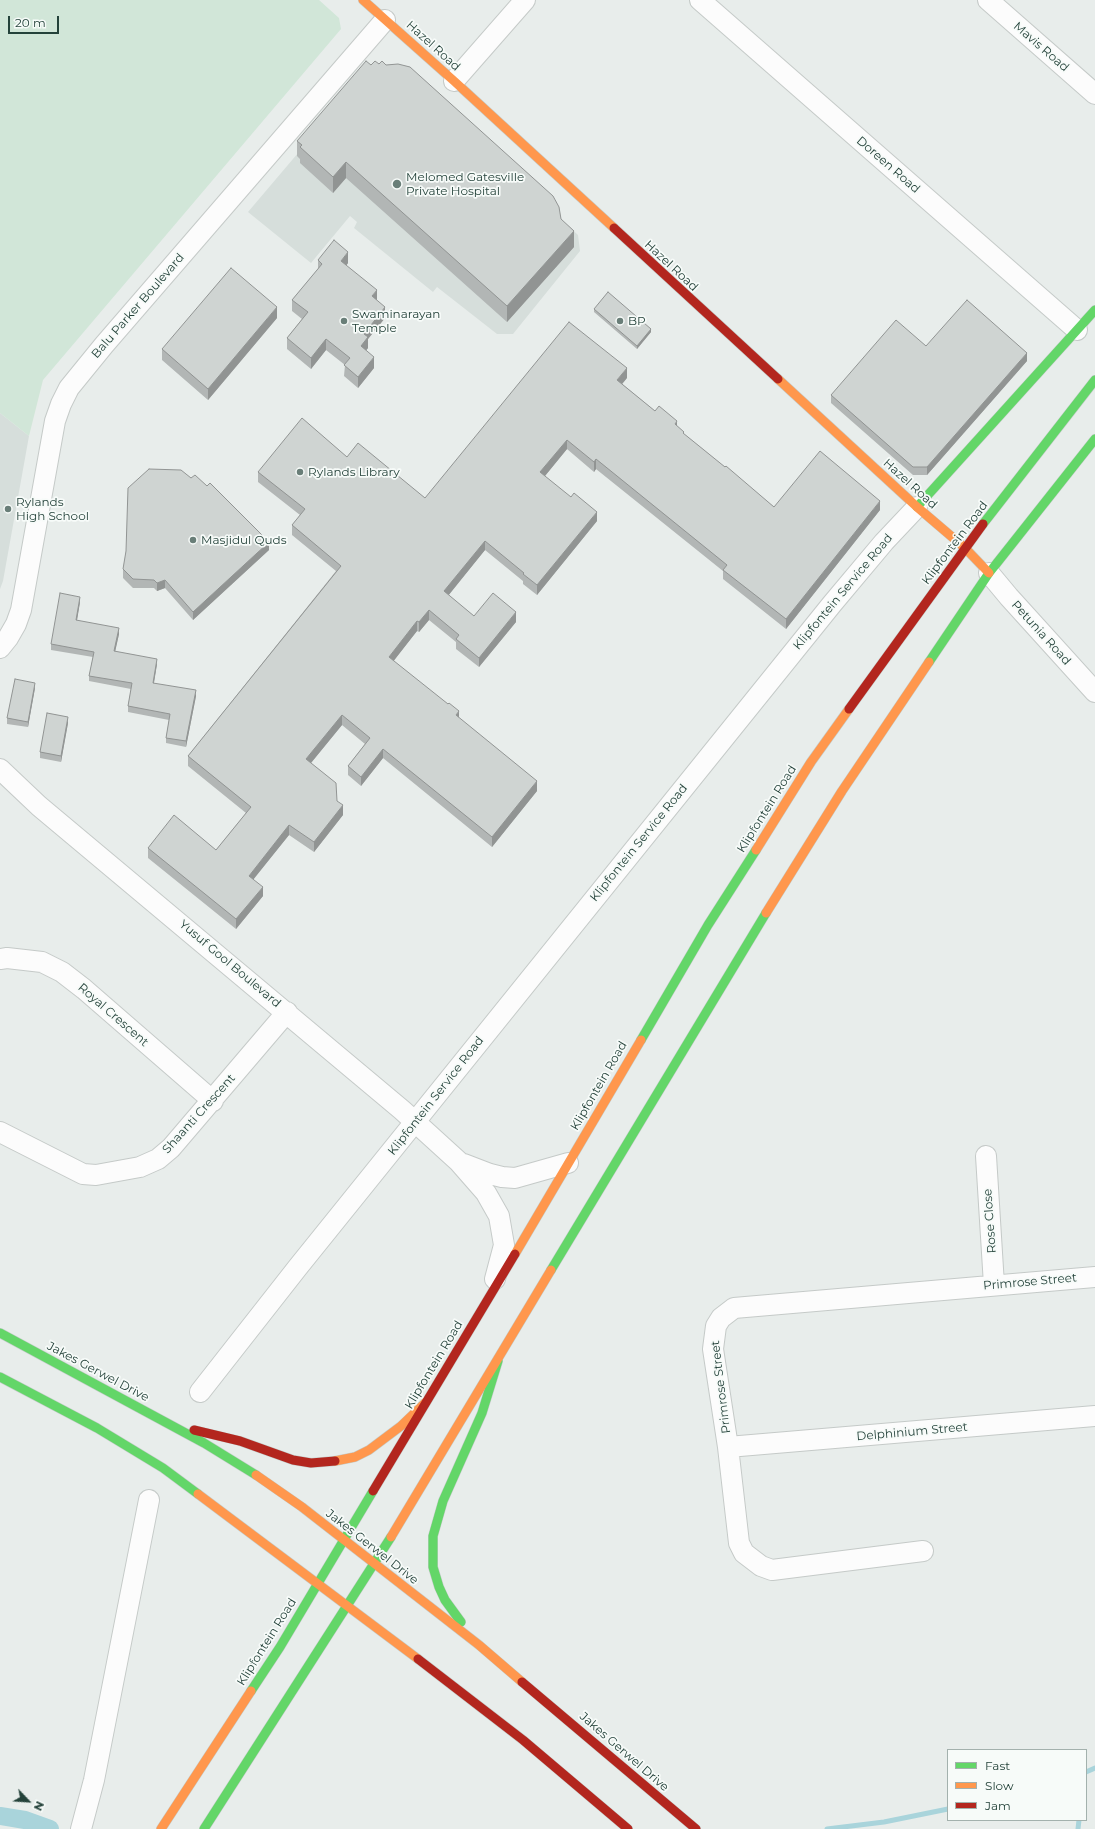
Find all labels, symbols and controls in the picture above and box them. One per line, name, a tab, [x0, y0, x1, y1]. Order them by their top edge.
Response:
scale bar	[10, 8, 61, 34]
text: 20 m	[15, 15, 46, 30]
street label: Hazel Road	[403, 18, 463, 74]
street label: Mavis Road	[1010, 19, 1072, 75]
street label: Doreen Road	[853, 134, 923, 196]
place label: Melomed Gatesville Private Hospital	[406, 170, 524, 198]
marker: Melomed Gatesville Private Hospital	[391, 178, 403, 190]
street label: Hazel Road	[641, 238, 701, 294]
street label: Balu Parker Boulevard	[89, 251, 187, 361]
place label: Swaminarayan Temple	[352, 307, 440, 335]
place label: BP	[628, 314, 646, 328]
marker: Swaminarayan Temple	[339, 316, 349, 326]
marker: BP	[615, 316, 625, 326]
street label: Hazel Road	[880, 456, 940, 512]
place label: Rylands Library	[308, 465, 400, 479]
marker: Rylands Library	[295, 467, 305, 477]
place label: Rylands High School	[16, 495, 89, 523]
street label: Klipfontein Road	[919, 499, 991, 587]
marker: Rylands High School	[3, 504, 13, 514]
street label: Klipfontein Service Road	[790, 531, 896, 653]
place label: Masjidul Quds	[201, 533, 287, 547]
marker: Masjidul Quds	[188, 535, 198, 545]
street label: Petunia Road	[1008, 598, 1074, 668]
street label: Klipfontein Road	[734, 763, 800, 855]
street label: Klipfontein Service Road	[587, 781, 691, 905]
street label: Yusuf Gool Boulevard	[176, 917, 284, 1011]
street label: Royal Crescent	[75, 980, 151, 1050]
street label: Klipfontein Service Road	[385, 1034, 487, 1158]
street label: Klipfontein Road	[568, 1039, 630, 1133]
street label: Shaanti Crescent	[159, 1071, 239, 1157]
street label: Rose Close	[981, 1188, 999, 1254]
street label: Primrose Street	[983, 1271, 1077, 1293]
street label: Klipfontein Road	[402, 1318, 466, 1412]
street label: Jakes Gerwel Drive	[45, 1339, 151, 1405]
street label: Primrose Street	[708, 1340, 734, 1434]
street label: Delphinium Street	[856, 1420, 968, 1444]
street label: Jakes Gerwel Drive	[323, 1506, 421, 1588]
street label: Klipfontein Road	[234, 1596, 300, 1688]
street label: Jakes Gerwel Drive	[577, 1709, 671, 1795]
legend	[947, 1749, 1087, 1821]
text: Fast	[985, 1758, 1010, 1773]
text: Slow	[985, 1778, 1014, 1793]
north arrow	[8, 1781, 48, 1821]
text: Jam	[985, 1798, 1011, 1813]
text: N	[31, 1799, 47, 1813]

